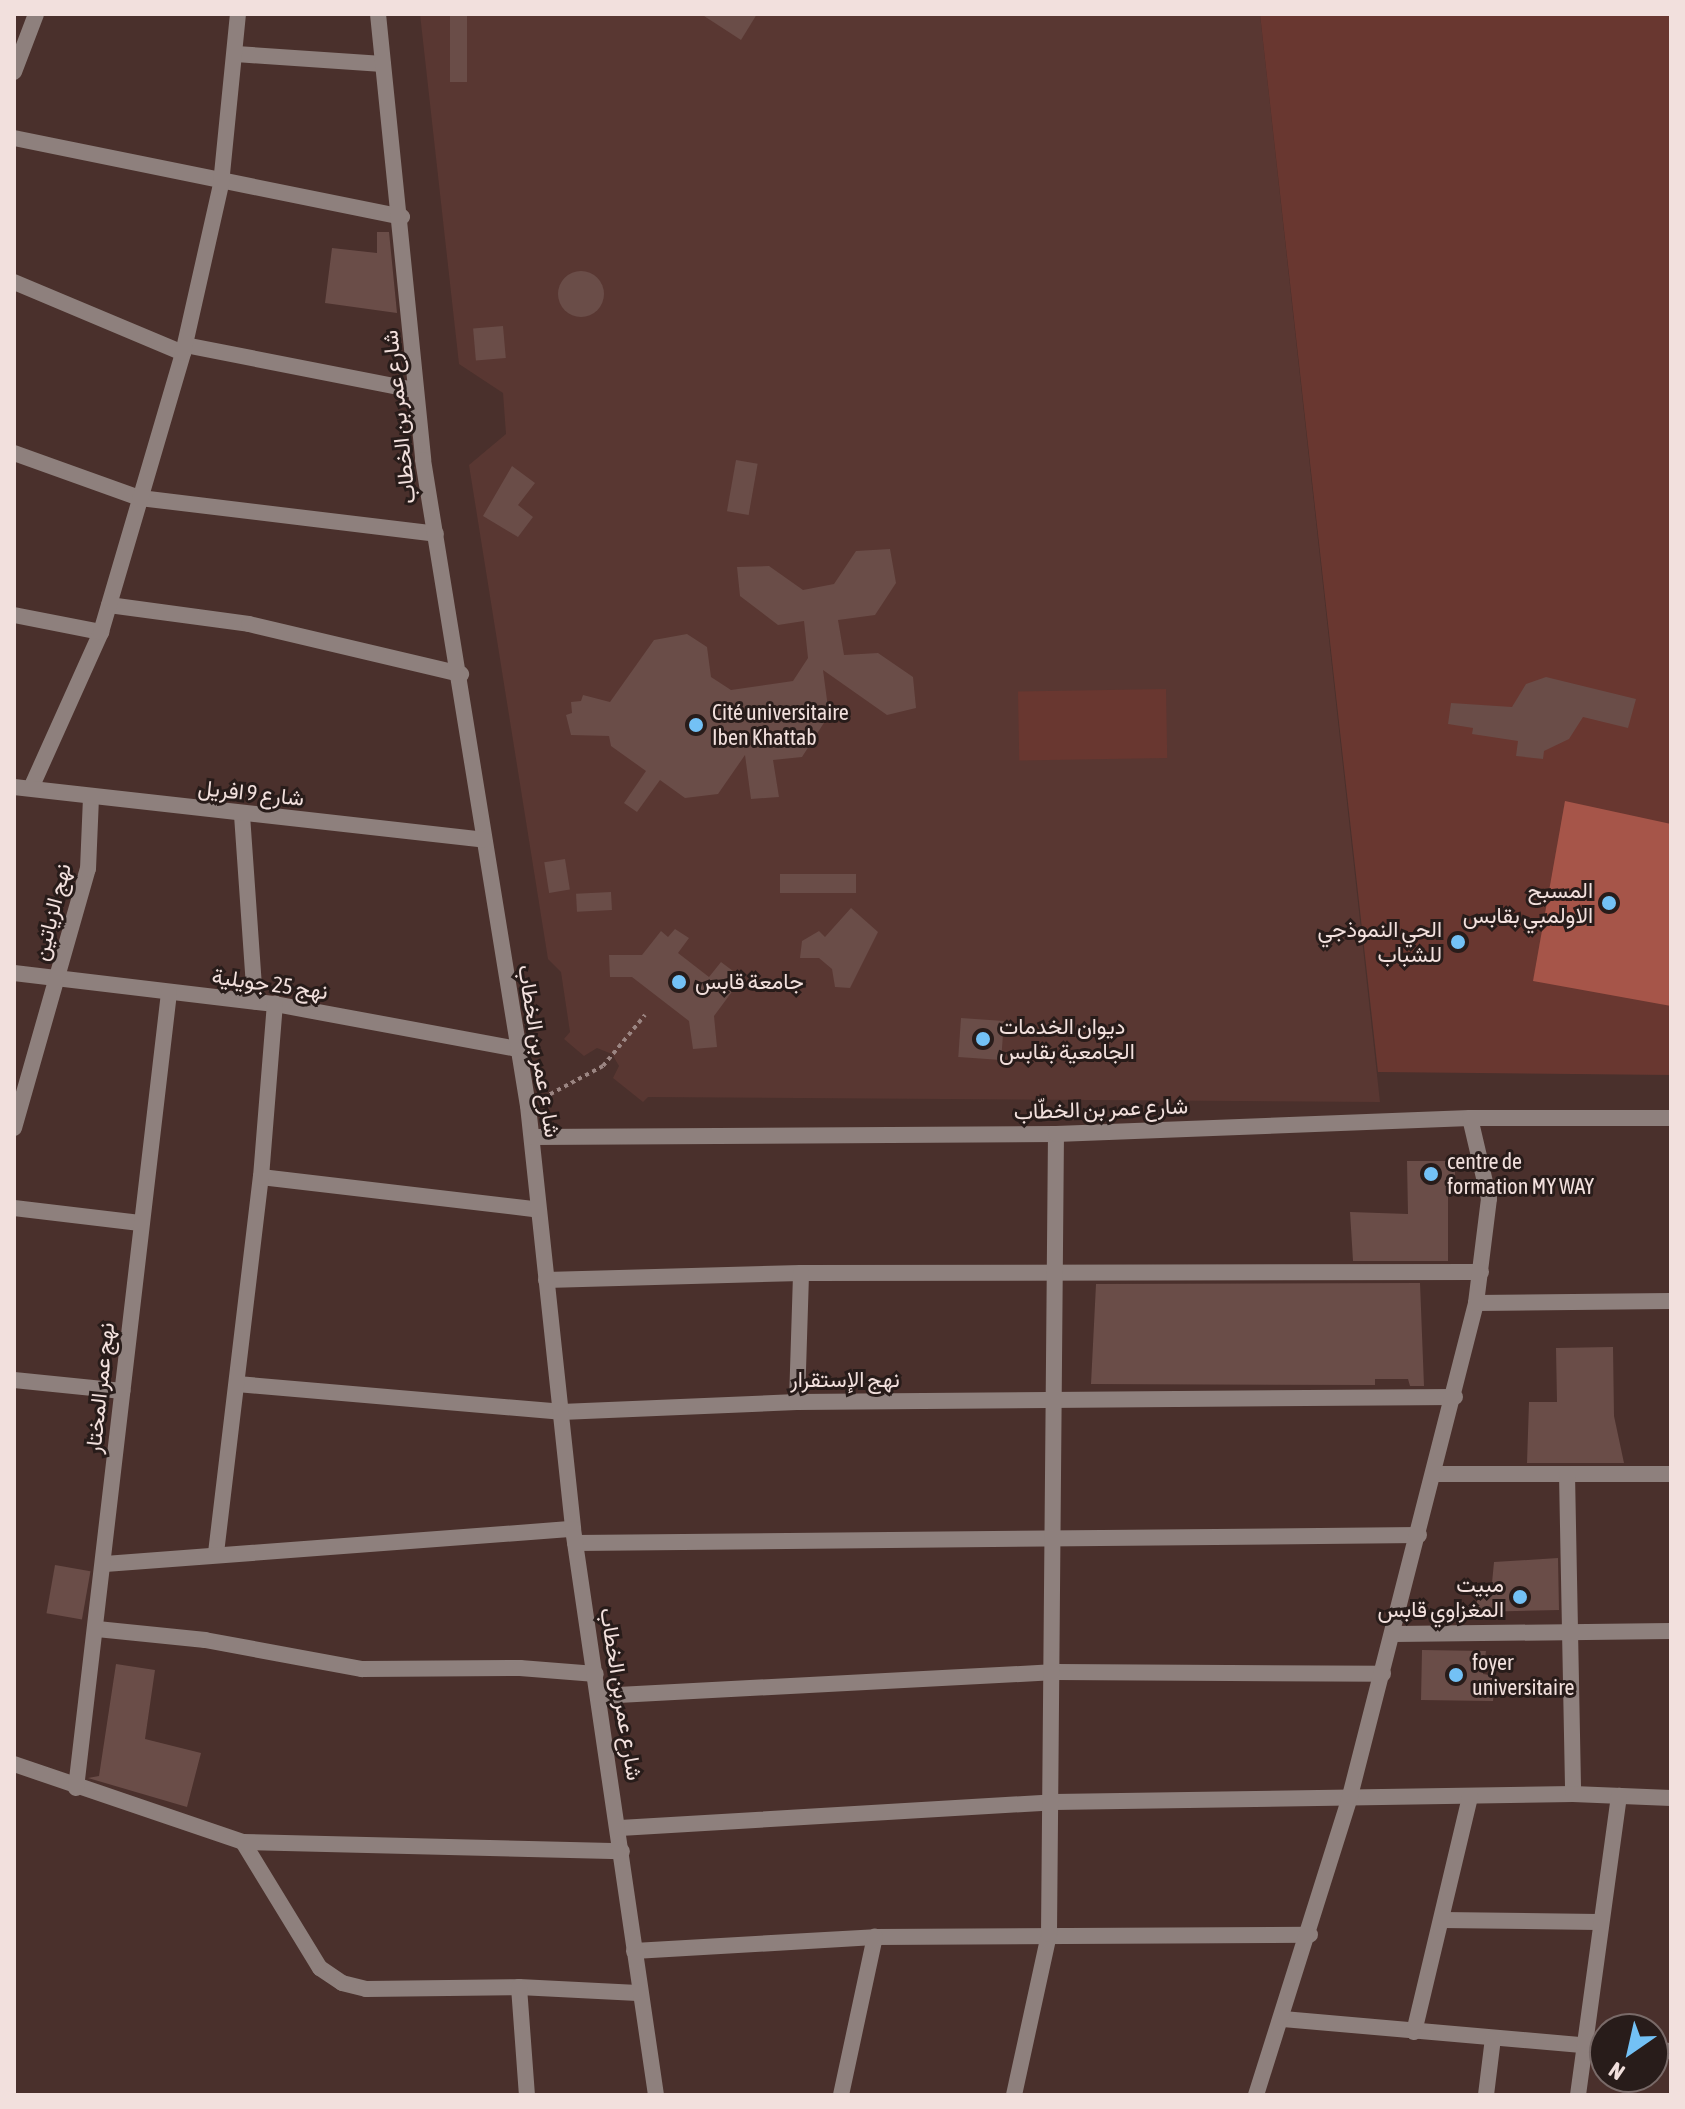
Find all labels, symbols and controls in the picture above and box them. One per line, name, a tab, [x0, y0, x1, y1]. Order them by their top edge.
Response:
street label: شارع عمر بن الخطاب	[377, 329, 421, 505]
place label: Cité universitaire Iben Khattab	[712, 699, 849, 750]
marker: Cité universitaire Iben Khattab	[687, 716, 705, 734]
street label: شارع 9 افريل	[197, 774, 305, 812]
street label: نهج الزياتين	[27, 861, 77, 963]
place label: المسبح الاولمبي بقابس	[1463, 877, 1593, 928]
marker: المسبح الاولمبي بقابس	[1600, 894, 1618, 912]
place label: الحي النموذجي للشباب	[1317, 916, 1442, 968]
marker: الحي النموذجي للشباب	[1449, 933, 1467, 951]
street label: نهج 25 جويلية	[210, 963, 330, 1005]
street label: شارع عمر بن الخطاب	[512, 963, 566, 1139]
place label: جامعة قابس	[695, 969, 804, 995]
marker: جامعة قابس	[670, 973, 688, 991]
place label: ديوان الخدمات الجامعية بقابس	[999, 1013, 1135, 1064]
marker: ديوان الخدمات الجامعية بقابس	[974, 1030, 992, 1048]
street label: شارع عمر بن الخطّاب	[1013, 1093, 1189, 1125]
place label: centre de formation MY WAY	[1447, 1148, 1594, 1200]
marker: centre de formation MY WAY	[1422, 1165, 1440, 1183]
street label: نهج عمر المختار	[80, 1321, 120, 1455]
street label: نهج الإستقرار	[790, 1367, 900, 1393]
place label: مبيت المغزاوي قابس	[1377, 1571, 1504, 1622]
marker: مبيت المغزاوي قابس	[1511, 1588, 1529, 1606]
street label: شارع عمر بن الخطاب	[594, 1606, 648, 1782]
place label: foyer universitaire	[1472, 1649, 1575, 1700]
marker: foyer universitaire	[1447, 1666, 1465, 1684]
north arrow	[1589, 2013, 1669, 2093]
text: N	[1604, 2057, 1629, 2086]

